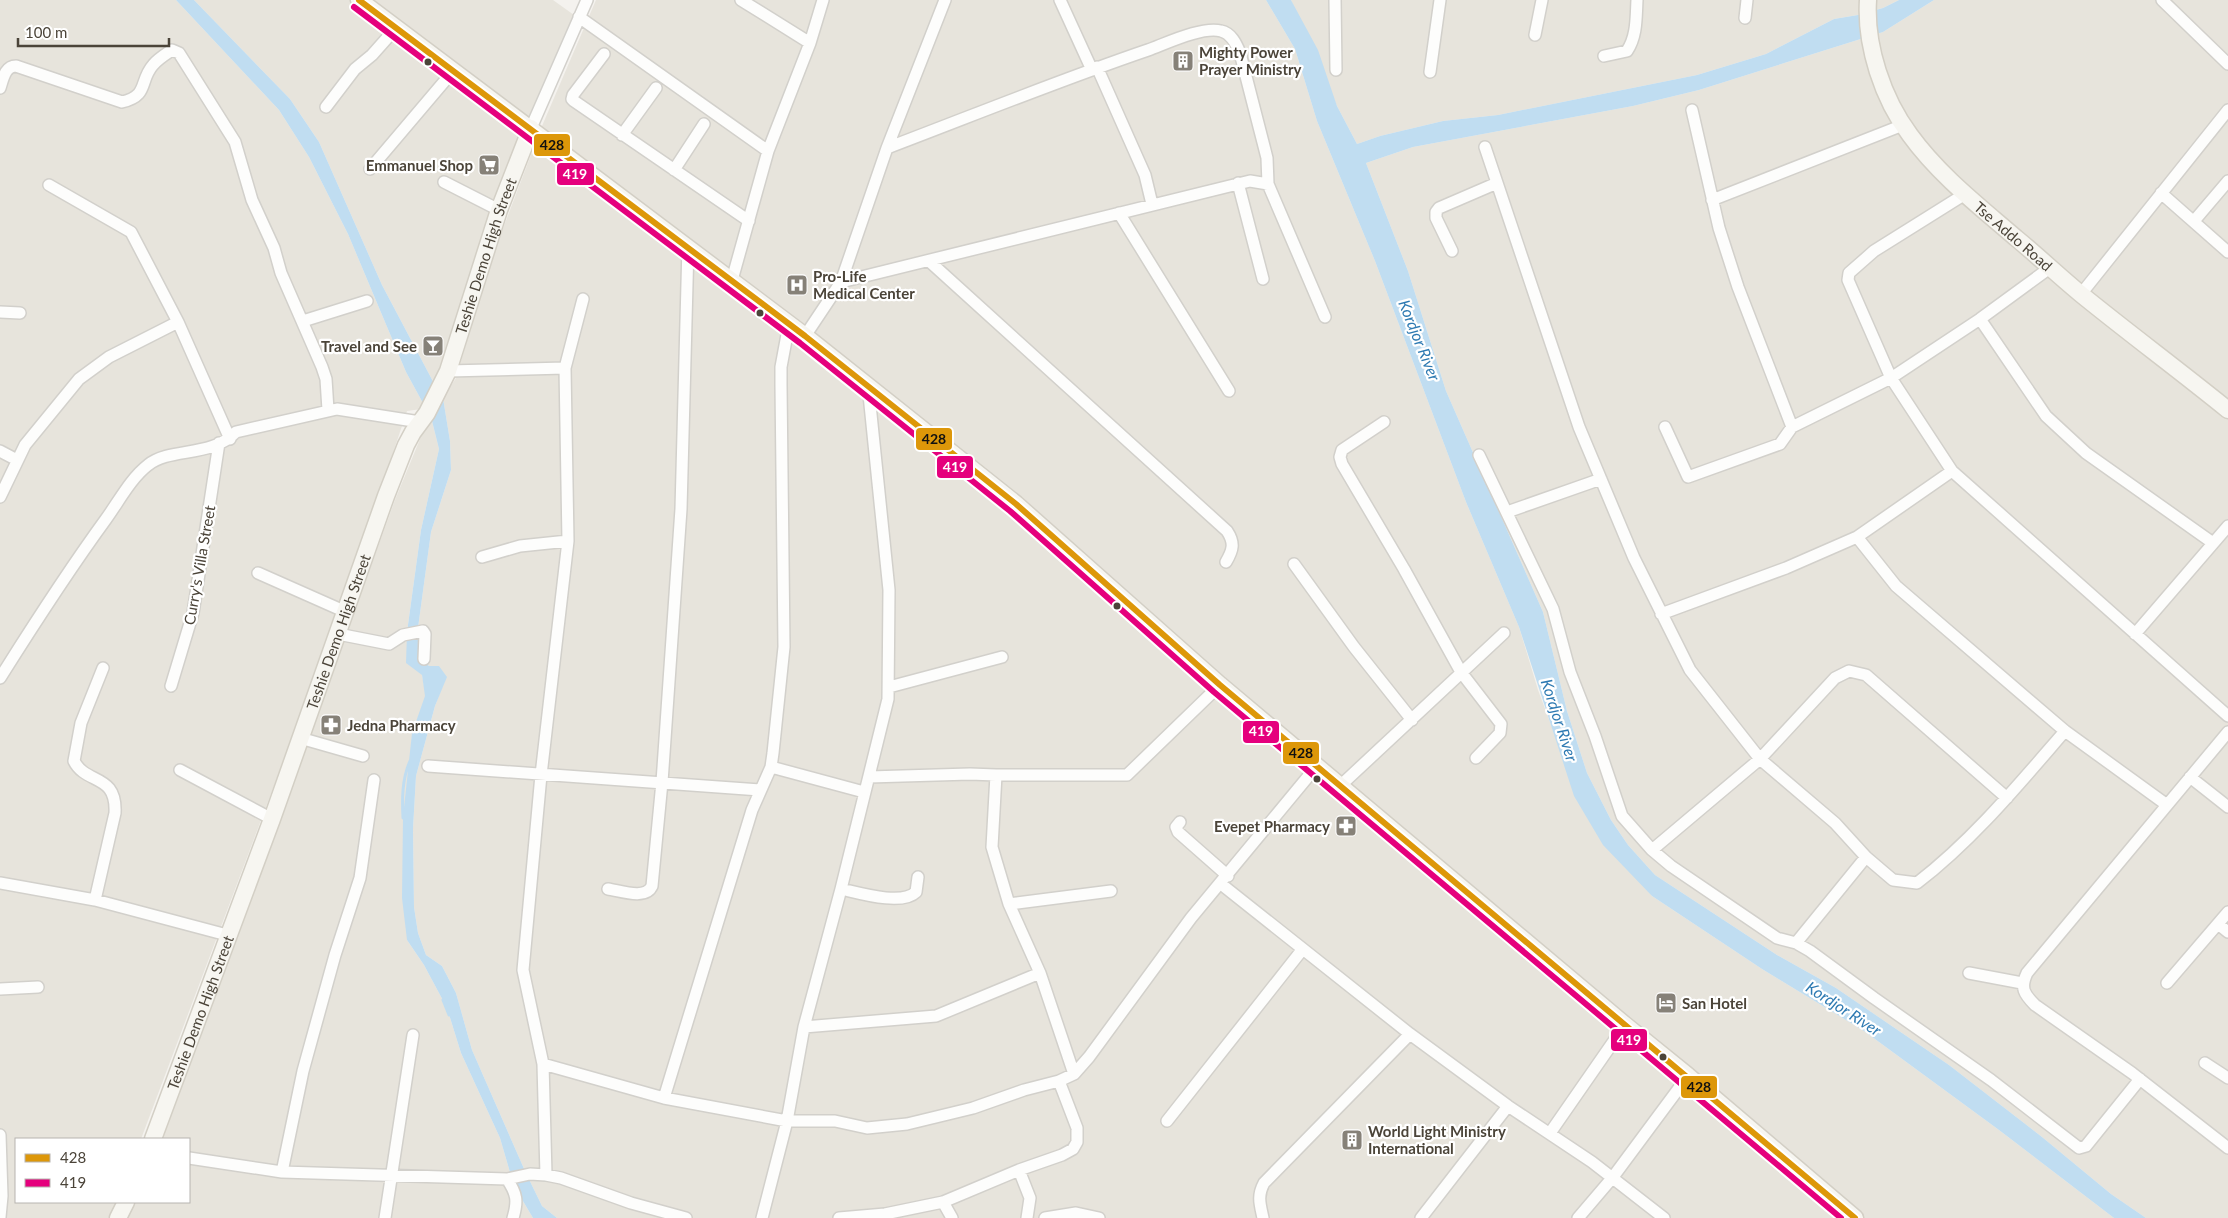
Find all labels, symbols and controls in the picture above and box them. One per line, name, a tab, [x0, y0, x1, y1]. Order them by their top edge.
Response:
scale bar	[18, 15, 169, 47]
text: 100 m	[25, 23, 67, 41]
place label: Mighty Power Prayer Ministry	[1199, 43, 1302, 78]
building icon: Mighty Power Prayer Ministry	[1171, 49, 1195, 73]
unlabelled marker	[423, 57, 433, 67]
line badge: 428	[533, 133, 571, 157]
text: 428	[540, 136, 564, 153]
supermarket icon: Emmanuel Shop	[477, 153, 501, 177]
place label: Emmanuel Shop	[366, 156, 473, 174]
line badge: 419	[556, 162, 595, 186]
text: 419	[563, 165, 587, 182]
street label: Teshie Demo High Street	[451, 175, 520, 336]
street label: Tse Addo Road	[1971, 197, 2056, 274]
place label: Pro-Life Medical Center	[813, 267, 915, 302]
hospital icon: Pro-Life Medical Center	[785, 273, 809, 297]
water label: Kordjor River	[1395, 297, 1445, 384]
unlabelled marker	[755, 308, 765, 318]
bar icon: Travel and See	[421, 334, 445, 358]
place label: Travel and See	[321, 337, 417, 355]
line badge: 428	[915, 427, 953, 451]
text: 428	[922, 430, 946, 447]
line badge: 419	[936, 455, 974, 479]
text: 419	[943, 458, 967, 475]
street label: Curry's Villa Street	[180, 503, 218, 626]
street label: Teshie Demo High Street	[302, 551, 374, 712]
unlabelled marker	[1112, 601, 1122, 611]
water label: Kordjor River	[1538, 676, 1582, 764]
pharmacy icon: Jedna Pharmacy	[319, 713, 343, 737]
place label: Jedna Pharmacy	[347, 716, 456, 734]
line badge: 419	[1242, 720, 1280, 744]
text: 419	[1249, 722, 1273, 739]
line badge: 428	[1282, 741, 1320, 765]
text: 428	[1289, 744, 1313, 761]
unlabelled marker	[1312, 774, 1322, 784]
pharmacy icon: Evepet Pharmacy	[1334, 814, 1358, 838]
place label: Evepet Pharmacy	[1214, 817, 1330, 835]
street label: Teshie Demo High Street	[163, 932, 237, 1092]
water label: Kordjor River	[1803, 977, 1886, 1040]
hotel icon: San Hotel	[1654, 991, 1678, 1015]
place label: San Hotel	[1682, 994, 1747, 1012]
line badge: 419	[1610, 1028, 1648, 1052]
text: 419	[1617, 1031, 1641, 1048]
unlabelled marker	[1658, 1052, 1668, 1062]
line badge: 428	[1680, 1075, 1718, 1099]
text: 428	[1687, 1078, 1711, 1095]
place label: World Light Ministry International	[1368, 1122, 1506, 1157]
building icon: World Light Ministry International	[1340, 1128, 1364, 1152]
legend	[15, 1138, 190, 1203]
text: 428	[60, 1148, 86, 1166]
text: 419	[60, 1173, 86, 1191]

